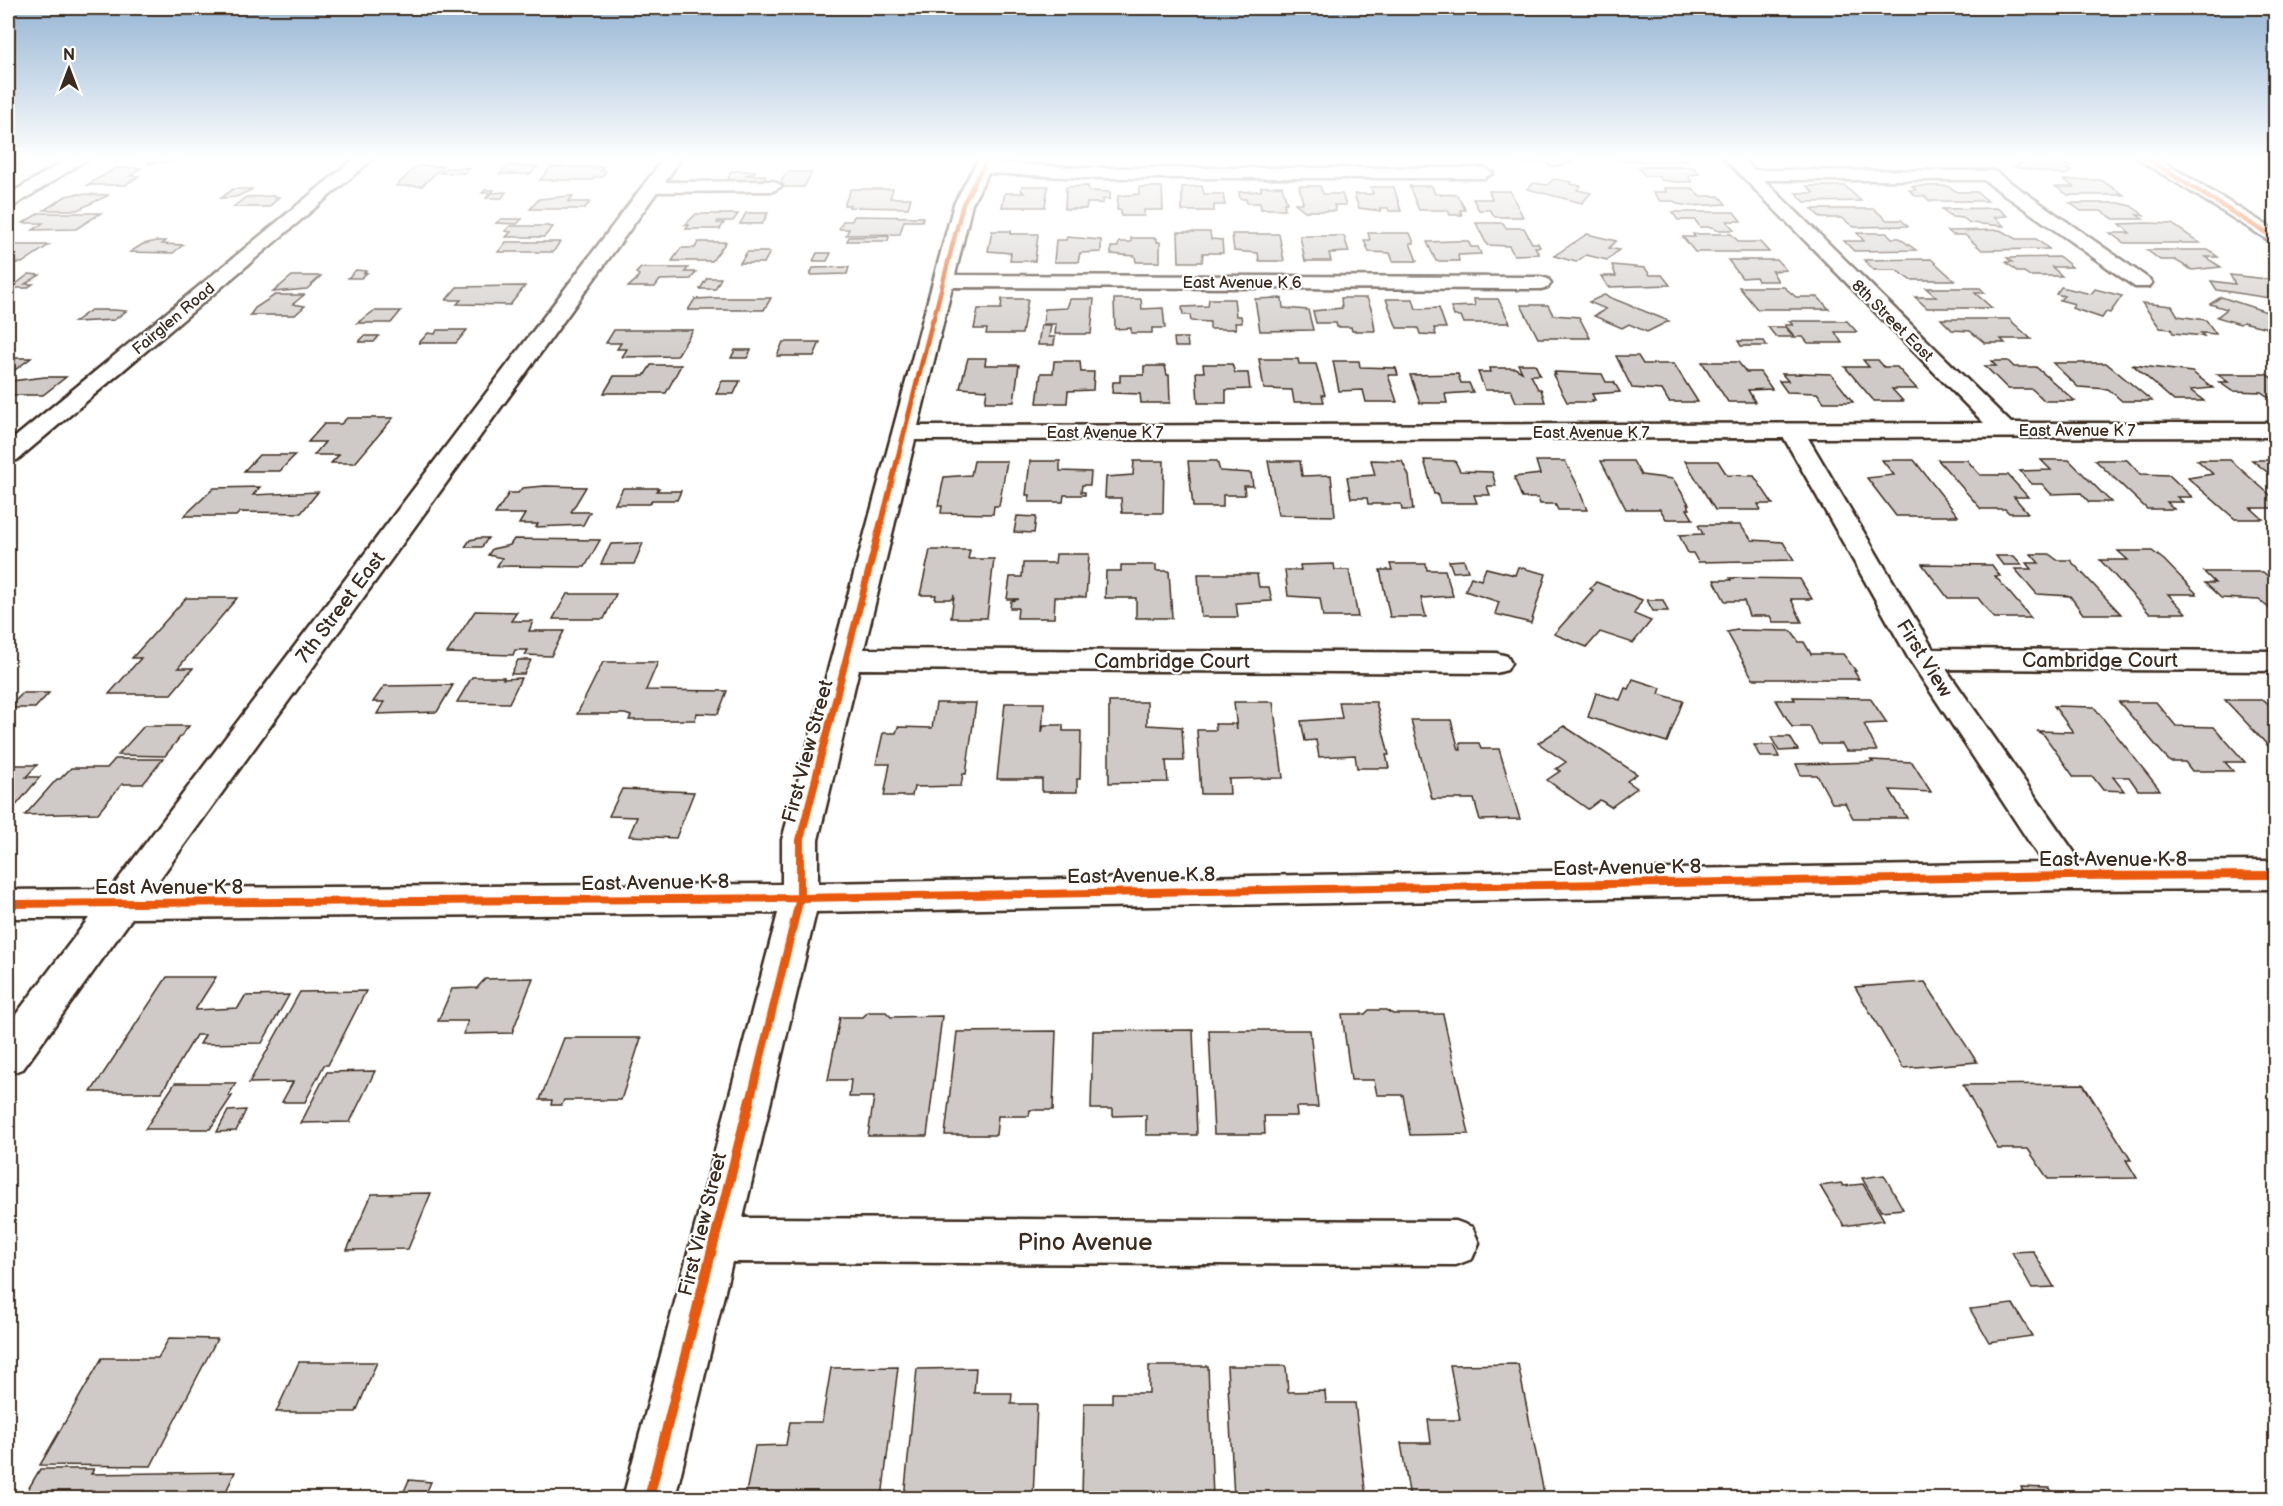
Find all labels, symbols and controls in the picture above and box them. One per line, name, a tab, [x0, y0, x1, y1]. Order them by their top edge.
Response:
north arrow	[39, 39, 99, 99]
text: N	[63, 46, 75, 65]
street label: East Avenue K 6	[1182, 274, 1302, 293]
street label: 8th Street East	[1847, 276, 1937, 366]
street label: Fairglen Road	[129, 279, 219, 359]
street label: East Avenue K 7	[2019, 422, 2136, 441]
street label: East Avenue K 7	[1047, 424, 1164, 443]
street label: East Avenue K 7	[1533, 424, 1650, 443]
street label: 7th Street East	[291, 547, 390, 668]
street label: First View	[1891, 615, 1958, 702]
street label: Cambridge Court	[2022, 649, 2178, 673]
street label: Cambridge Court	[1094, 650, 1250, 674]
street label: First View Street	[777, 677, 839, 825]
street label: East Avenue K 8	[2039, 848, 2187, 872]
street label: East Avenue K 8	[1553, 855, 1701, 881]
street label: East Avenue K 8	[1067, 863, 1215, 889]
street label: East Avenue K 8	[581, 870, 729, 896]
street label: East Avenue K 8	[95, 876, 243, 900]
street label: First View Street	[674, 1150, 732, 1298]
street label: Pino Avenue	[1018, 1228, 1152, 1257]

